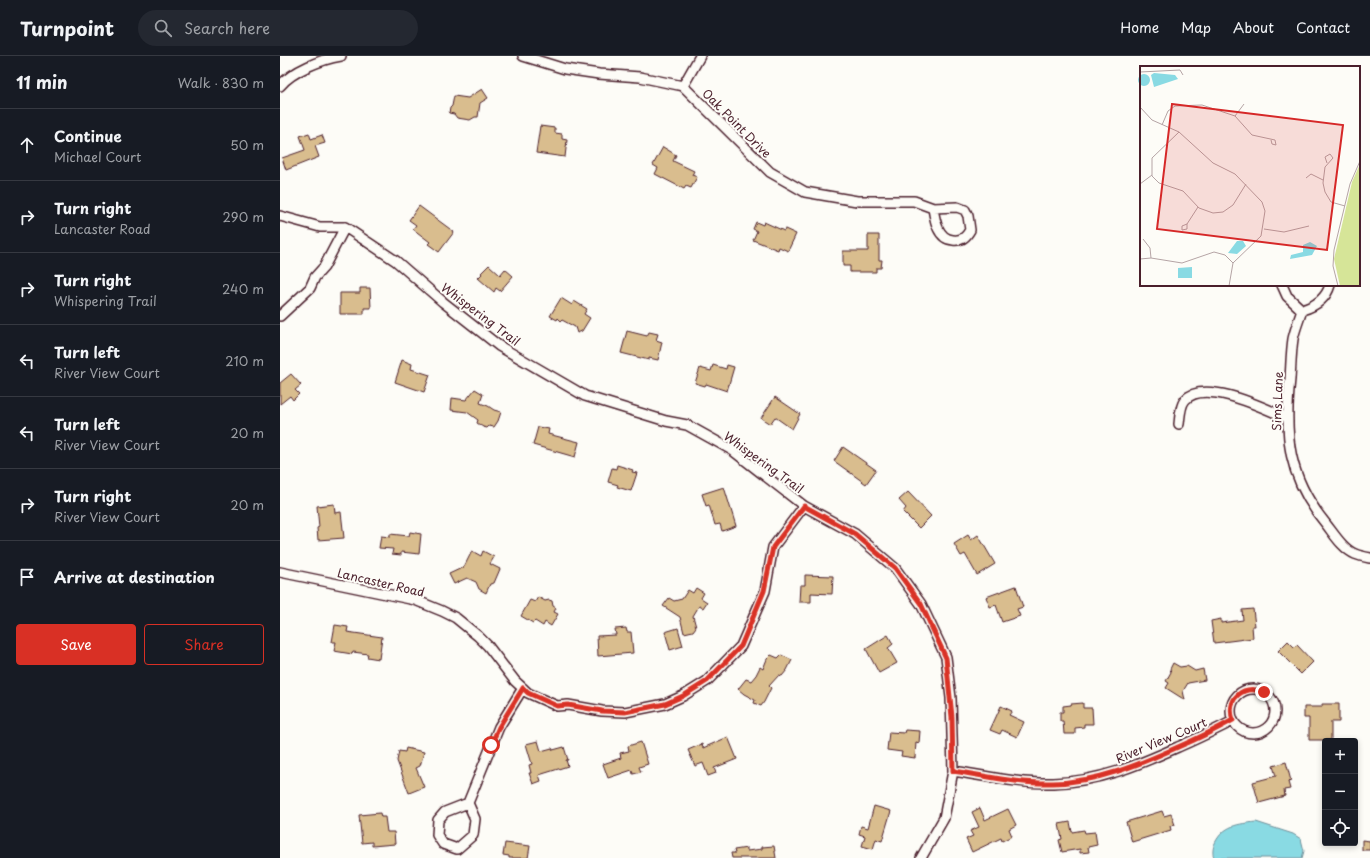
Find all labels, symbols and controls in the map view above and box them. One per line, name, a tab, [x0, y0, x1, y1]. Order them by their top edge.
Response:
search box	[138, 10, 418, 46]
text: Turnpoint	[20, 14, 114, 42]
text: Search here	[184, 16, 270, 39]
icon: search	[152, 17, 174, 39]
text: Home	[1120, 17, 1159, 38]
text: Map	[1181, 17, 1211, 38]
text: About	[1233, 17, 1274, 38]
text: Contact	[1296, 17, 1350, 38]
inset map	[1140, 66, 1360, 286]
text: 11 min	[16, 69, 68, 95]
text: Walk · 830 m	[178, 73, 264, 92]
street label: Oak Point Drive	[698, 84, 776, 162]
text: Continue	[54, 124, 122, 147]
icon: ahead	[16, 134, 38, 156]
text: 50 m	[230, 135, 264, 154]
text: Michael Court	[54, 147, 141, 166]
text: Turn right	[54, 196, 131, 219]
icon: right	[16, 206, 38, 228]
text: 290 m	[223, 207, 264, 226]
text: Lancaster Road	[54, 219, 151, 238]
text: Turn right	[54, 268, 131, 291]
icon: right	[16, 278, 38, 300]
street label: Whispering Trail	[438, 278, 524, 350]
text: 240 m	[222, 279, 264, 298]
text: Whispering Trail	[54, 291, 157, 310]
text: Turn left	[54, 340, 120, 363]
icon: left	[16, 350, 38, 372]
text: 210 m	[225, 351, 264, 370]
text: River View Court	[54, 363, 160, 382]
street label: Sims Lane	[1267, 371, 1287, 431]
text: Turn left	[54, 412, 120, 435]
icon: left	[16, 422, 38, 444]
text: 20 m	[230, 423, 264, 442]
street label: Whispering Trail	[720, 427, 808, 497]
text: River View Court	[54, 435, 160, 454]
text: Turn right	[54, 484, 131, 507]
icon: right	[16, 494, 38, 516]
text: 20 m	[230, 495, 264, 514]
text: River View Court	[54, 507, 160, 526]
street label: Lancaster Road	[336, 563, 426, 601]
text: Arrive at destination	[54, 565, 215, 588]
icon: arrive	[16, 566, 38, 588]
button: Save	[16, 624, 136, 665]
button: Share	[144, 624, 264, 665]
route end	[1255, 683, 1273, 701]
street label: River View Court	[1113, 713, 1210, 767]
route start	[482, 736, 500, 754]
map controls	[1322, 738, 1358, 846]
button: +	[1322, 738, 1358, 774]
button: −	[1322, 774, 1358, 810]
button: locate	[1322, 810, 1358, 846]

